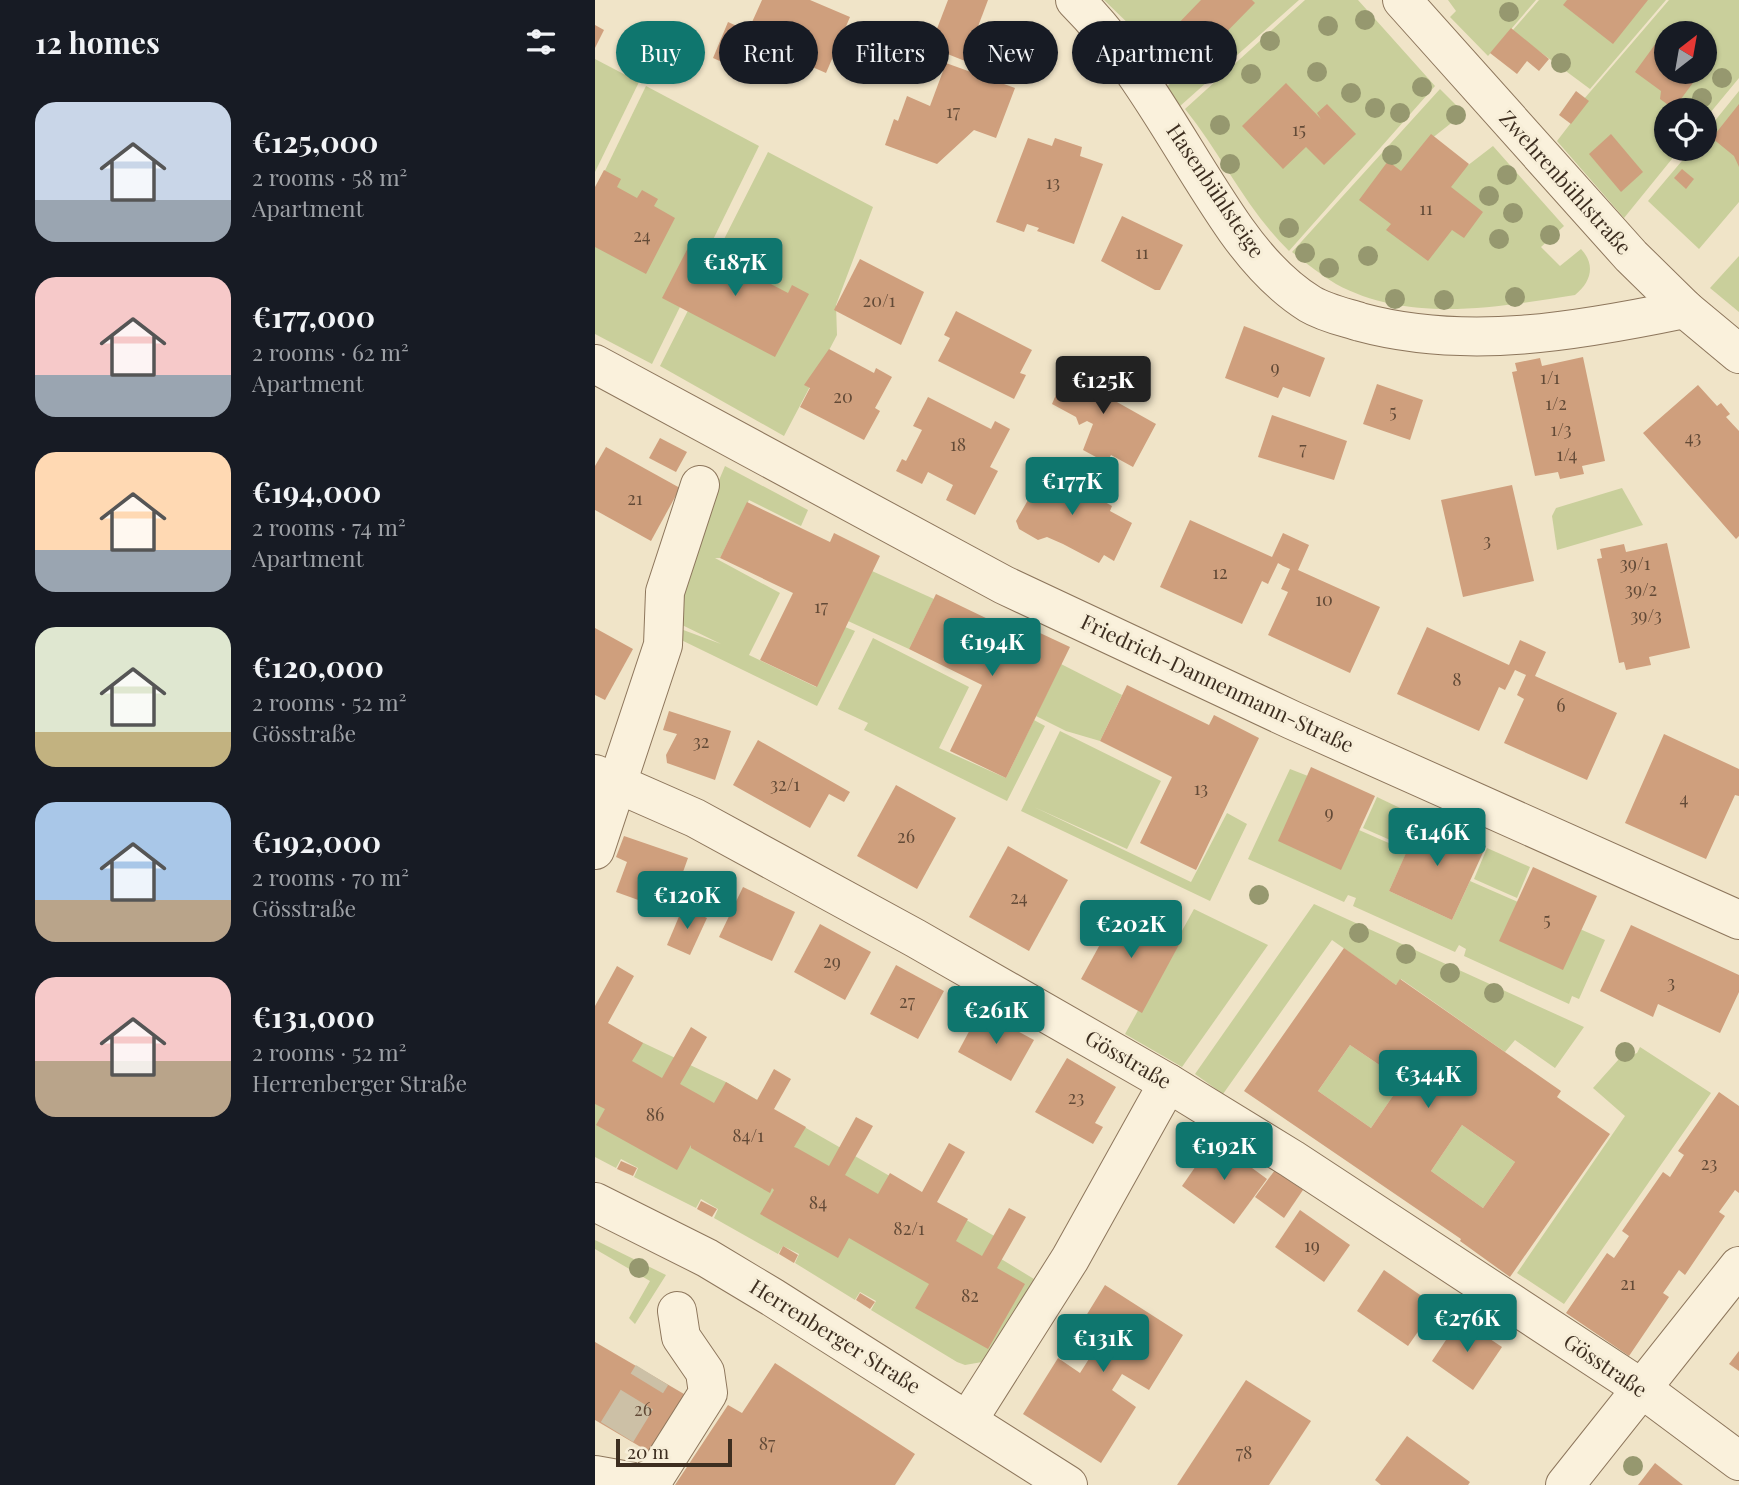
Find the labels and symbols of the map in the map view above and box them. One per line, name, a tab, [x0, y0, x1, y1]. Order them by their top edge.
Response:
north arrow	[1654, 21, 1717, 84]
house number: 17	[946, 99, 961, 123]
street label: Zwehrenbühlstraße	[1494, 104, 1639, 260]
street label: Hasenbühlsteige	[1161, 117, 1272, 262]
house number: 15	[1292, 117, 1306, 141]
house number: 13	[1046, 170, 1060, 194]
house number: 11	[1419, 196, 1433, 220]
house number: 24	[633, 223, 651, 247]
pin: €187K	[686, 238, 784, 298]
house number: 11	[1135, 240, 1149, 264]
house number: 20/1	[863, 288, 896, 312]
house number: 9	[1270, 355, 1280, 379]
pin: €125K	[1054, 356, 1152, 416]
house number: 1/1	[1540, 365, 1560, 389]
house number: 20	[833, 384, 853, 408]
house number: 1/2	[1545, 391, 1567, 415]
house number: 5	[1389, 399, 1397, 423]
house number: 1/3	[1550, 417, 1572, 441]
house number: 43	[1685, 425, 1701, 449]
house number: 18	[950, 432, 966, 456]
house number: 7	[1299, 436, 1307, 460]
house number: 1/4	[1556, 442, 1578, 466]
pin: €177K	[1023, 458, 1121, 517]
house number: 21	[627, 486, 643, 510]
house number: 3	[1483, 528, 1491, 552]
house number: 39/1	[1620, 551, 1651, 575]
house number: 12	[1212, 560, 1228, 584]
house number: 39/2	[1625, 577, 1657, 601]
house number: 10	[1315, 587, 1333, 611]
house number: 17	[814, 594, 829, 618]
house number: 39/3	[1630, 603, 1662, 627]
street label: Friedrich-Dannenmann-Straße	[1077, 606, 1359, 758]
pin: €194K	[943, 618, 1041, 678]
house number: 8	[1452, 667, 1462, 691]
house number: 6	[1556, 693, 1566, 717]
house number: 32	[693, 729, 709, 753]
house number: 32/1	[770, 772, 800, 796]
house number: 13	[1194, 776, 1208, 800]
house number: 4	[1680, 786, 1689, 810]
house number: 9	[1324, 800, 1334, 824]
pin: €146K	[1388, 808, 1486, 868]
house number: 26	[897, 824, 915, 848]
pin: €120K	[638, 872, 736, 931]
house number: 24	[1010, 885, 1028, 909]
pin: €202K	[1082, 900, 1180, 960]
house number: 5	[1543, 907, 1551, 931]
house number: 29	[823, 949, 841, 973]
house number: 3	[1667, 970, 1675, 994]
pin: €261K	[947, 986, 1045, 1046]
house number: 27	[899, 989, 916, 1013]
street label: Gösstraße	[1081, 1022, 1177, 1094]
pin: €344K	[1379, 1050, 1477, 1110]
house number: 23	[1068, 1085, 1084, 1109]
house number: 86	[646, 1102, 664, 1126]
pin: €192K	[1175, 1122, 1273, 1182]
house number: 84/1	[732, 1123, 764, 1147]
house number: 23	[1701, 1151, 1717, 1175]
house number: 84	[809, 1190, 827, 1214]
house number: 82/1	[893, 1216, 925, 1240]
house number: 19	[1304, 1233, 1320, 1257]
street label: Herrenberger Straße	[745, 1271, 927, 1399]
house number: 21	[1620, 1271, 1636, 1295]
house number: 82	[961, 1283, 979, 1307]
pin: €276K	[1418, 1294, 1516, 1354]
pin: €131K	[1054, 1314, 1152, 1374]
street label: Gösstraße	[1559, 1326, 1653, 1403]
house number: 26	[634, 1397, 652, 1421]
house number: 87	[759, 1431, 776, 1455]
scale bar	[616, 1436, 731, 1468]
house number: 78	[1236, 1440, 1252, 1464]

